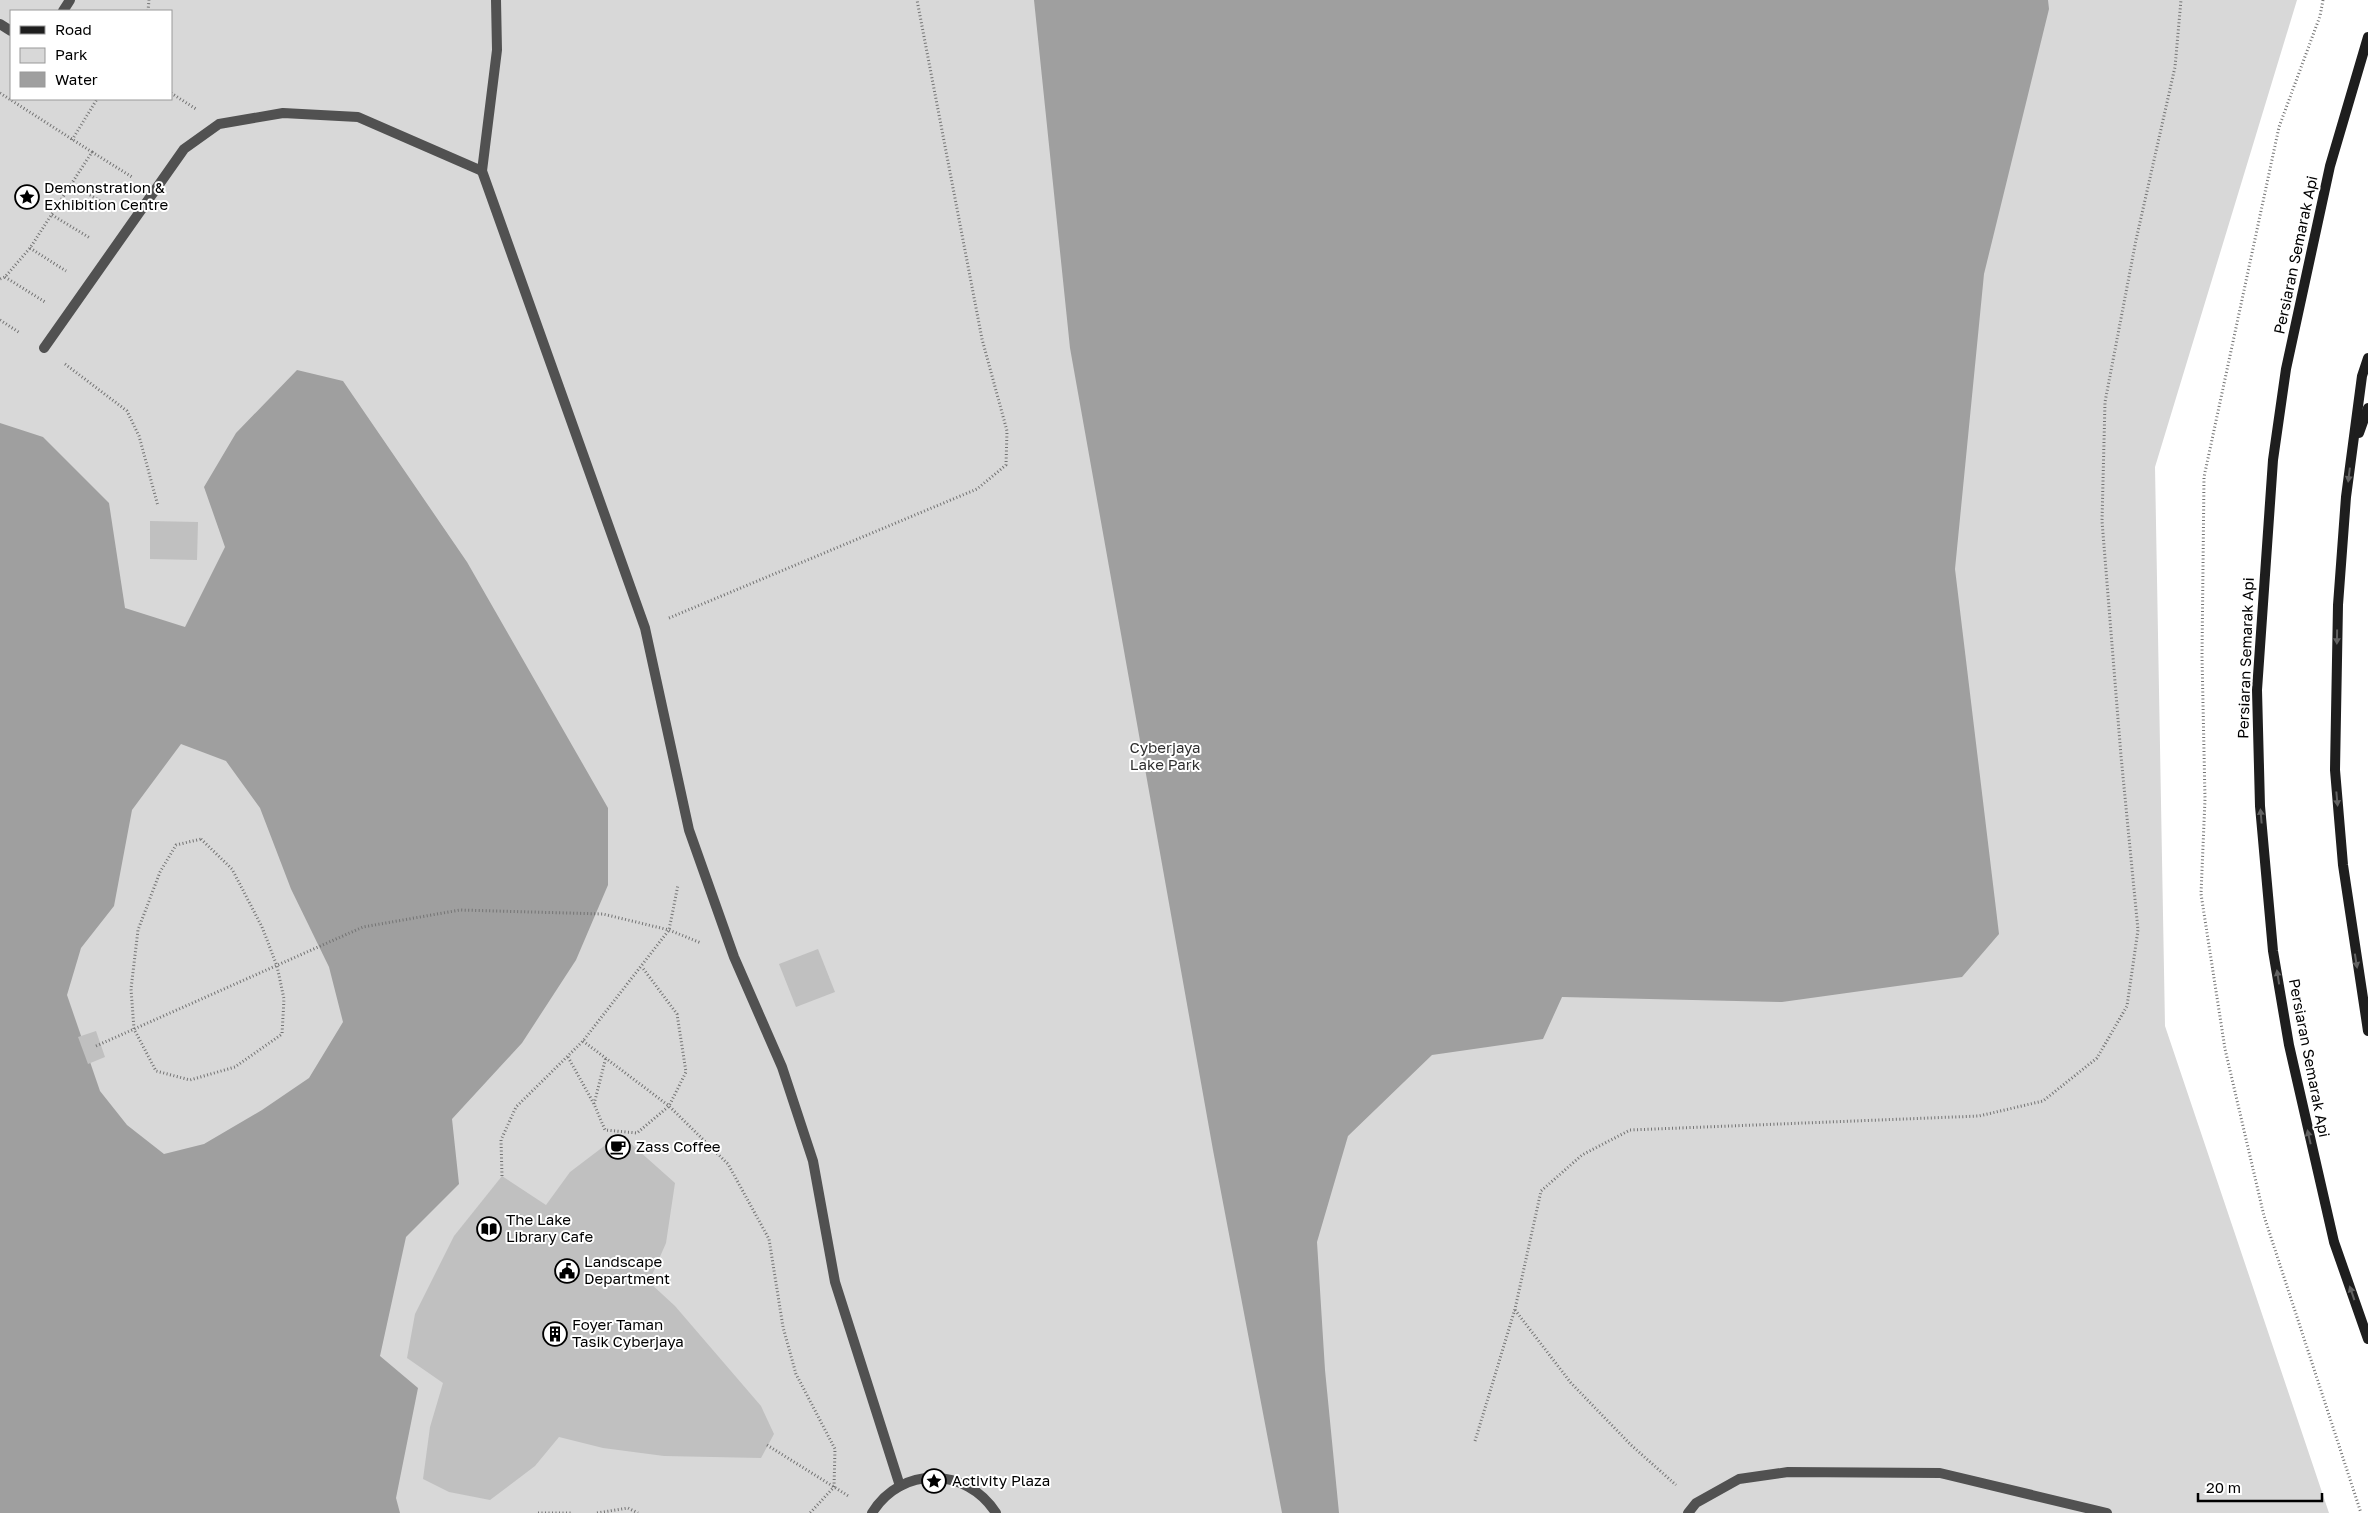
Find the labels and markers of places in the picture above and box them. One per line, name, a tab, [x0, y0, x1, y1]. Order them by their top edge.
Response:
place label: Demonstration & Exhibition Centre	[44, 178, 169, 213]
place icon: Demonstration & Exhibition Centre	[14, 184, 40, 210]
cafe icon: Zass Coffee	[605, 1134, 631, 1160]
place label: Zass Coffee	[636, 1137, 721, 1155]
place label: The Lake Library Cafe	[506, 1210, 593, 1245]
library icon: The Lake Library Cafe	[476, 1216, 502, 1242]
place label: Landscape Department	[584, 1252, 670, 1287]
public building icon: Landscape Department	[554, 1258, 580, 1284]
place label: Foyer Taman Tasik Cyberjaya	[572, 1315, 684, 1350]
building icon: Foyer Taman Tasik Cyberjaya	[542, 1321, 568, 1347]
place icon: Activity Plaza	[921, 1468, 947, 1494]
place label: Activity Plaza	[952, 1471, 1050, 1489]

